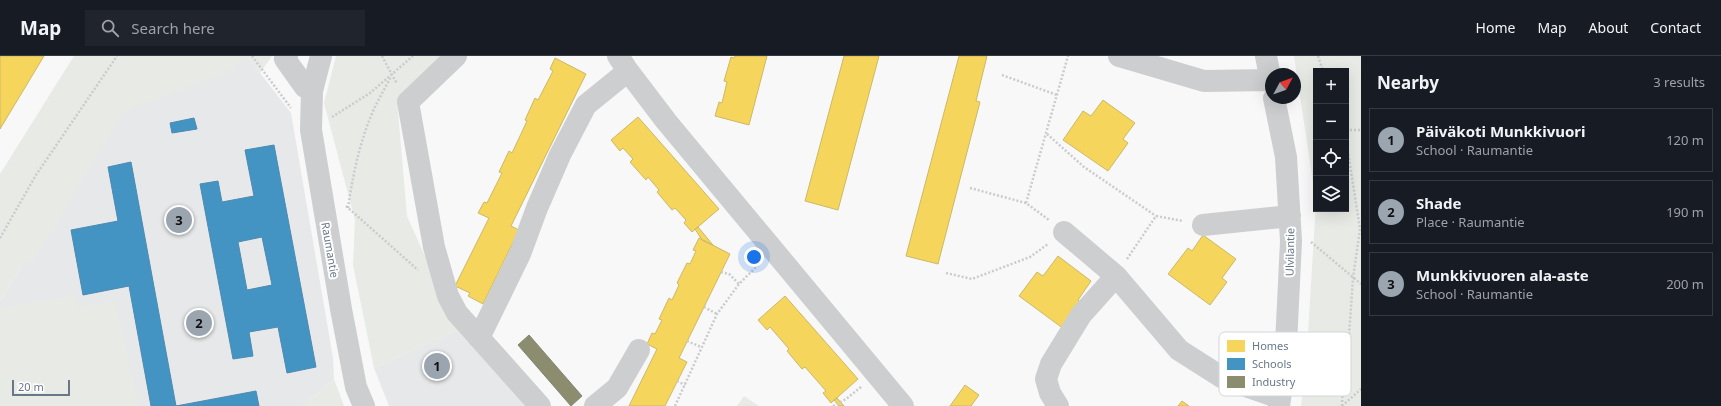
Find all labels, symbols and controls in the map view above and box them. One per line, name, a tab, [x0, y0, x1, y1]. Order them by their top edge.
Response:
search box	[85, 10, 365, 46]
text: Map	[20, 15, 61, 41]
icon: search	[99, 17, 121, 39]
text: Search here	[131, 18, 215, 38]
text: Home	[1476, 18, 1515, 37]
text: Map	[1537, 18, 1567, 37]
text: About	[1589, 18, 1628, 37]
text: Contact	[1650, 18, 1701, 37]
north arrow	[1265, 68, 1301, 104]
map controls	[1313, 68, 1349, 212]
button: +	[1313, 68, 1349, 104]
text: Nearby	[1377, 71, 1439, 94]
text: 3 results	[1653, 73, 1705, 91]
button: −	[1313, 104, 1349, 140]
text: Päiväkoti Munkkivuori	[1416, 121, 1586, 141]
text: 1	[1387, 131, 1395, 149]
text: 120 m	[1666, 131, 1704, 149]
button: locate	[1313, 140, 1349, 176]
text: School · Raumantie	[1416, 141, 1533, 159]
button: layers	[1313, 176, 1349, 212]
text: Shade	[1416, 193, 1461, 213]
text: 2	[1387, 203, 1395, 221]
text: 190 m	[1666, 203, 1704, 221]
pin: 3	[166, 205, 192, 235]
text: Place · Raumantie	[1416, 213, 1525, 231]
street label: Raumantie	[318, 221, 343, 279]
street label: Ulvilantie	[1282, 228, 1297, 276]
your location	[744, 247, 764, 267]
text: Munkkivuoren ala-aste	[1416, 265, 1589, 285]
text: 3	[1387, 275, 1395, 293]
text: 200 m	[1666, 275, 1704, 293]
text: School · Raumantie	[1416, 285, 1533, 303]
pin: 2	[186, 308, 212, 338]
legend	[1219, 332, 1351, 396]
text: Homes	[1252, 338, 1289, 353]
pin: 1	[424, 351, 450, 381]
text: Schools	[1252, 356, 1292, 371]
text: Industry	[1252, 374, 1296, 389]
scale bar	[12, 378, 70, 397]
text: 20 m	[18, 379, 44, 394]

